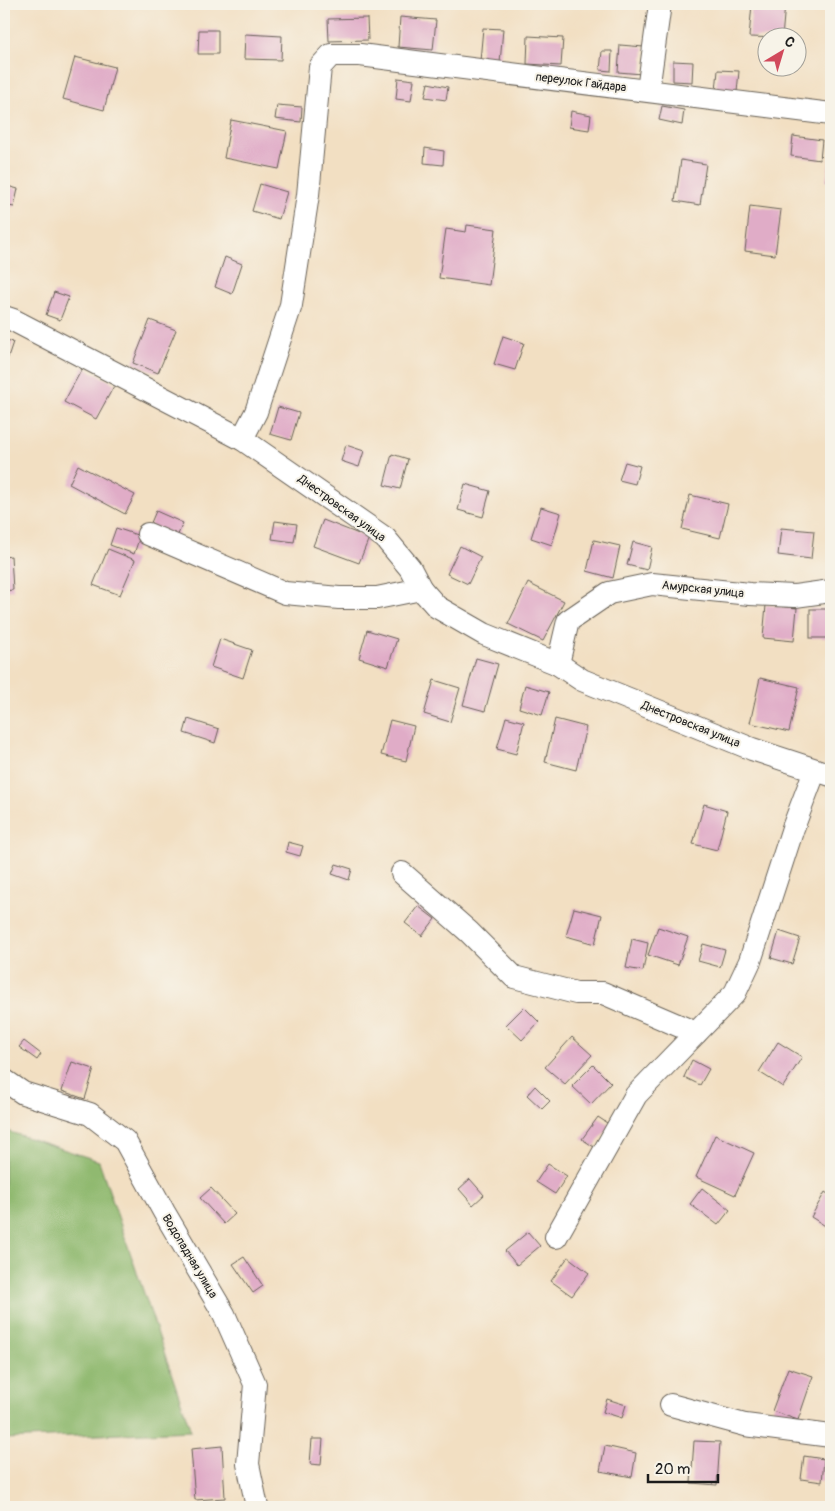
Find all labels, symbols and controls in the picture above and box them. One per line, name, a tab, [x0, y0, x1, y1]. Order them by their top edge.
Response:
north arrow	[758, 28, 808, 78]
text: С	[781, 33, 799, 52]
street label: переулок Гайдара	[535, 69, 628, 96]
street label: Днестровская улица	[294, 471, 389, 546]
street label: Амурская улица	[661, 578, 745, 601]
street label: Днестровская улица	[638, 697, 743, 751]
street label: Водопадная улица	[159, 1211, 221, 1301]
scale bar	[648, 1451, 718, 1483]
text: 20 m	[655, 1460, 690, 1479]

